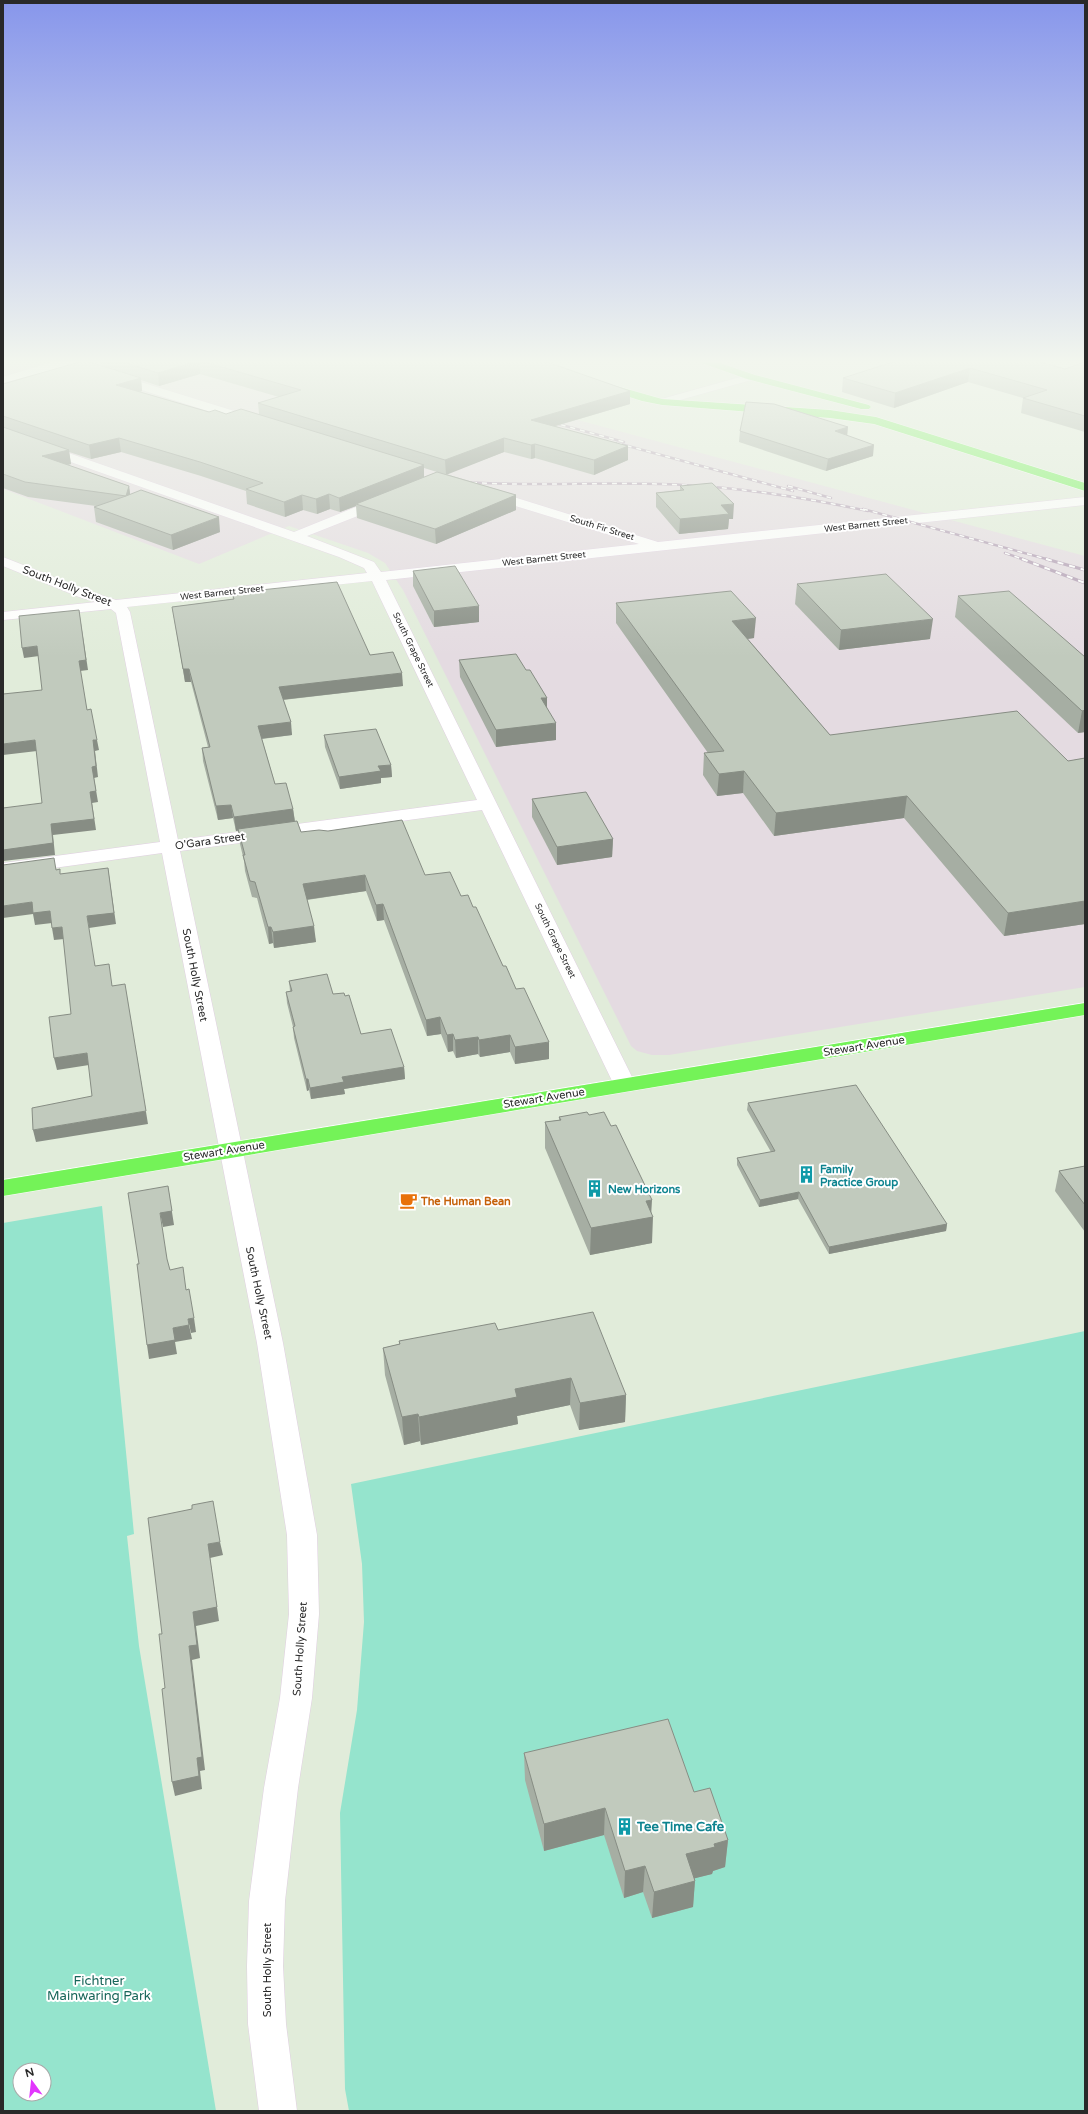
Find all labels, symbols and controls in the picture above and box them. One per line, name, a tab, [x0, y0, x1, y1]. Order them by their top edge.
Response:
street label: South Fir Street	[568, 513, 636, 543]
street label: West Barnett Street	[824, 515, 909, 535]
street label: West Barnett Street	[502, 549, 587, 569]
street label: South Holly Street	[21, 563, 113, 609]
street label: West Barnett Street	[180, 583, 265, 603]
street label: South Grape Street	[390, 611, 436, 690]
street label: O'Gara Street	[174, 830, 246, 852]
street label: South Grape Street	[532, 902, 578, 981]
street label: South Holly Street	[180, 927, 210, 1023]
street label: Stewart Avenue	[822, 1033, 906, 1059]
street label: Stewart Avenue	[502, 1085, 586, 1111]
street label: Stewart Avenue	[182, 1138, 266, 1164]
place label: Family Practice Group	[820, 1163, 898, 1190]
building icon: Family Practice Group	[797, 1165, 817, 1185]
building icon: New Horizons	[585, 1179, 605, 1199]
place label: New Horizons	[608, 1183, 681, 1196]
cafe icon: The Human Bean	[398, 1191, 418, 1211]
place label: The Human Bean	[420, 1195, 511, 1208]
street label: South Holly Street	[243, 1245, 275, 1341]
street label: South Holly Street	[290, 1601, 310, 1697]
building icon: Tee Time Cafe	[614, 1817, 634, 1837]
place label: Tee Time Cafe	[636, 1819, 725, 1835]
street label: South Holly Street	[261, 1923, 274, 2017]
park label: Fichtner Mainwaring Park	[47, 1973, 151, 2004]
north arrow	[12, 2062, 52, 2102]
text: N	[24, 2065, 35, 2080]

